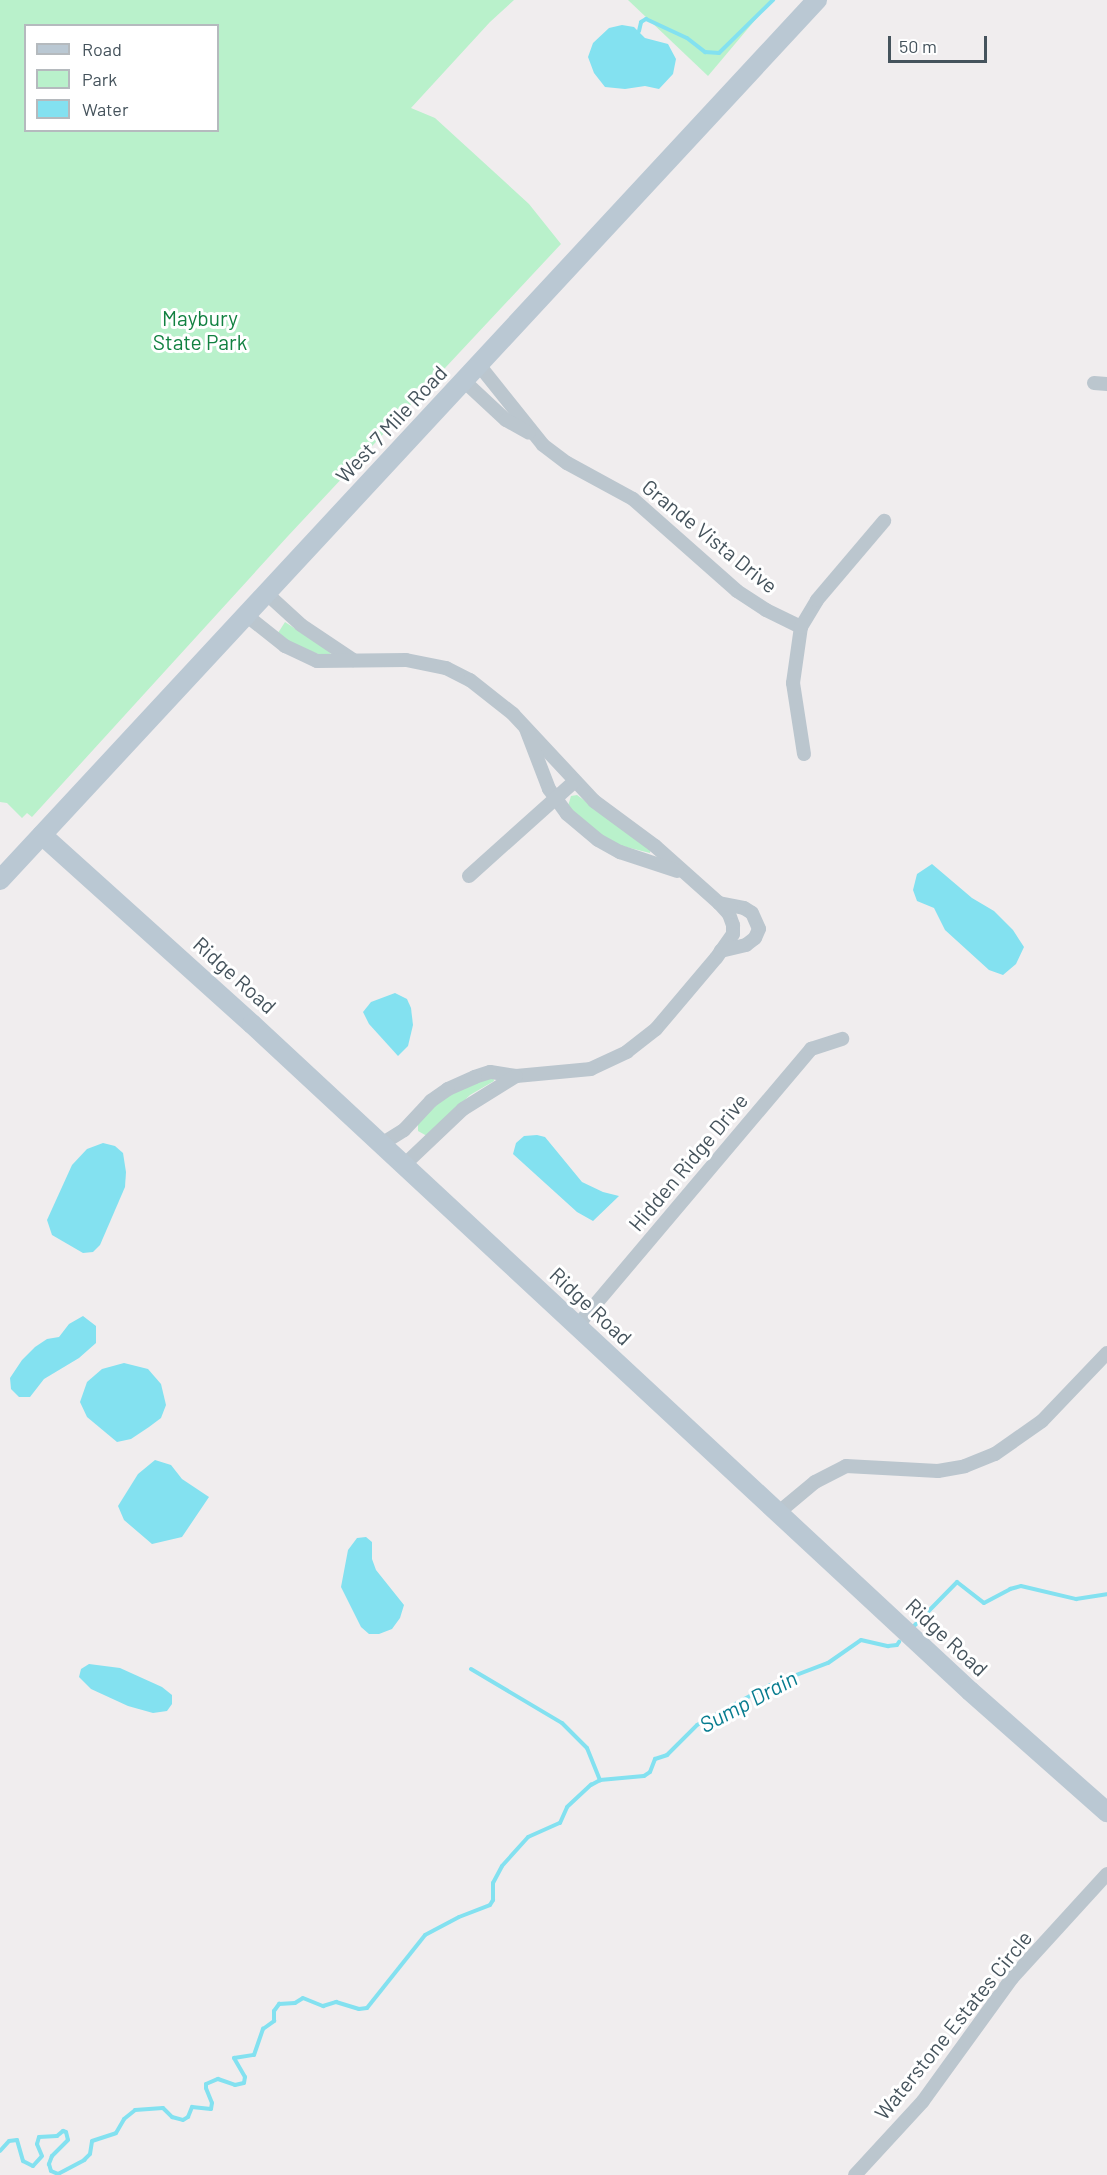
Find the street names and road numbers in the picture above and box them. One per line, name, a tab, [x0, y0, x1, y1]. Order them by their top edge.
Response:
street label: West 7 Mile Road	[330, 360, 452, 488]
street label: Grande Vista Drive	[637, 474, 783, 598]
street label: Ridge Road	[188, 931, 282, 1019]
street label: Hidden Ridge Drive	[623, 1088, 753, 1236]
street label: Ridge Road	[545, 1262, 637, 1350]
street label: Ridge Road	[901, 1593, 993, 1681]
street label: Waterstone Estates Circle	[869, 1925, 1037, 2125]

